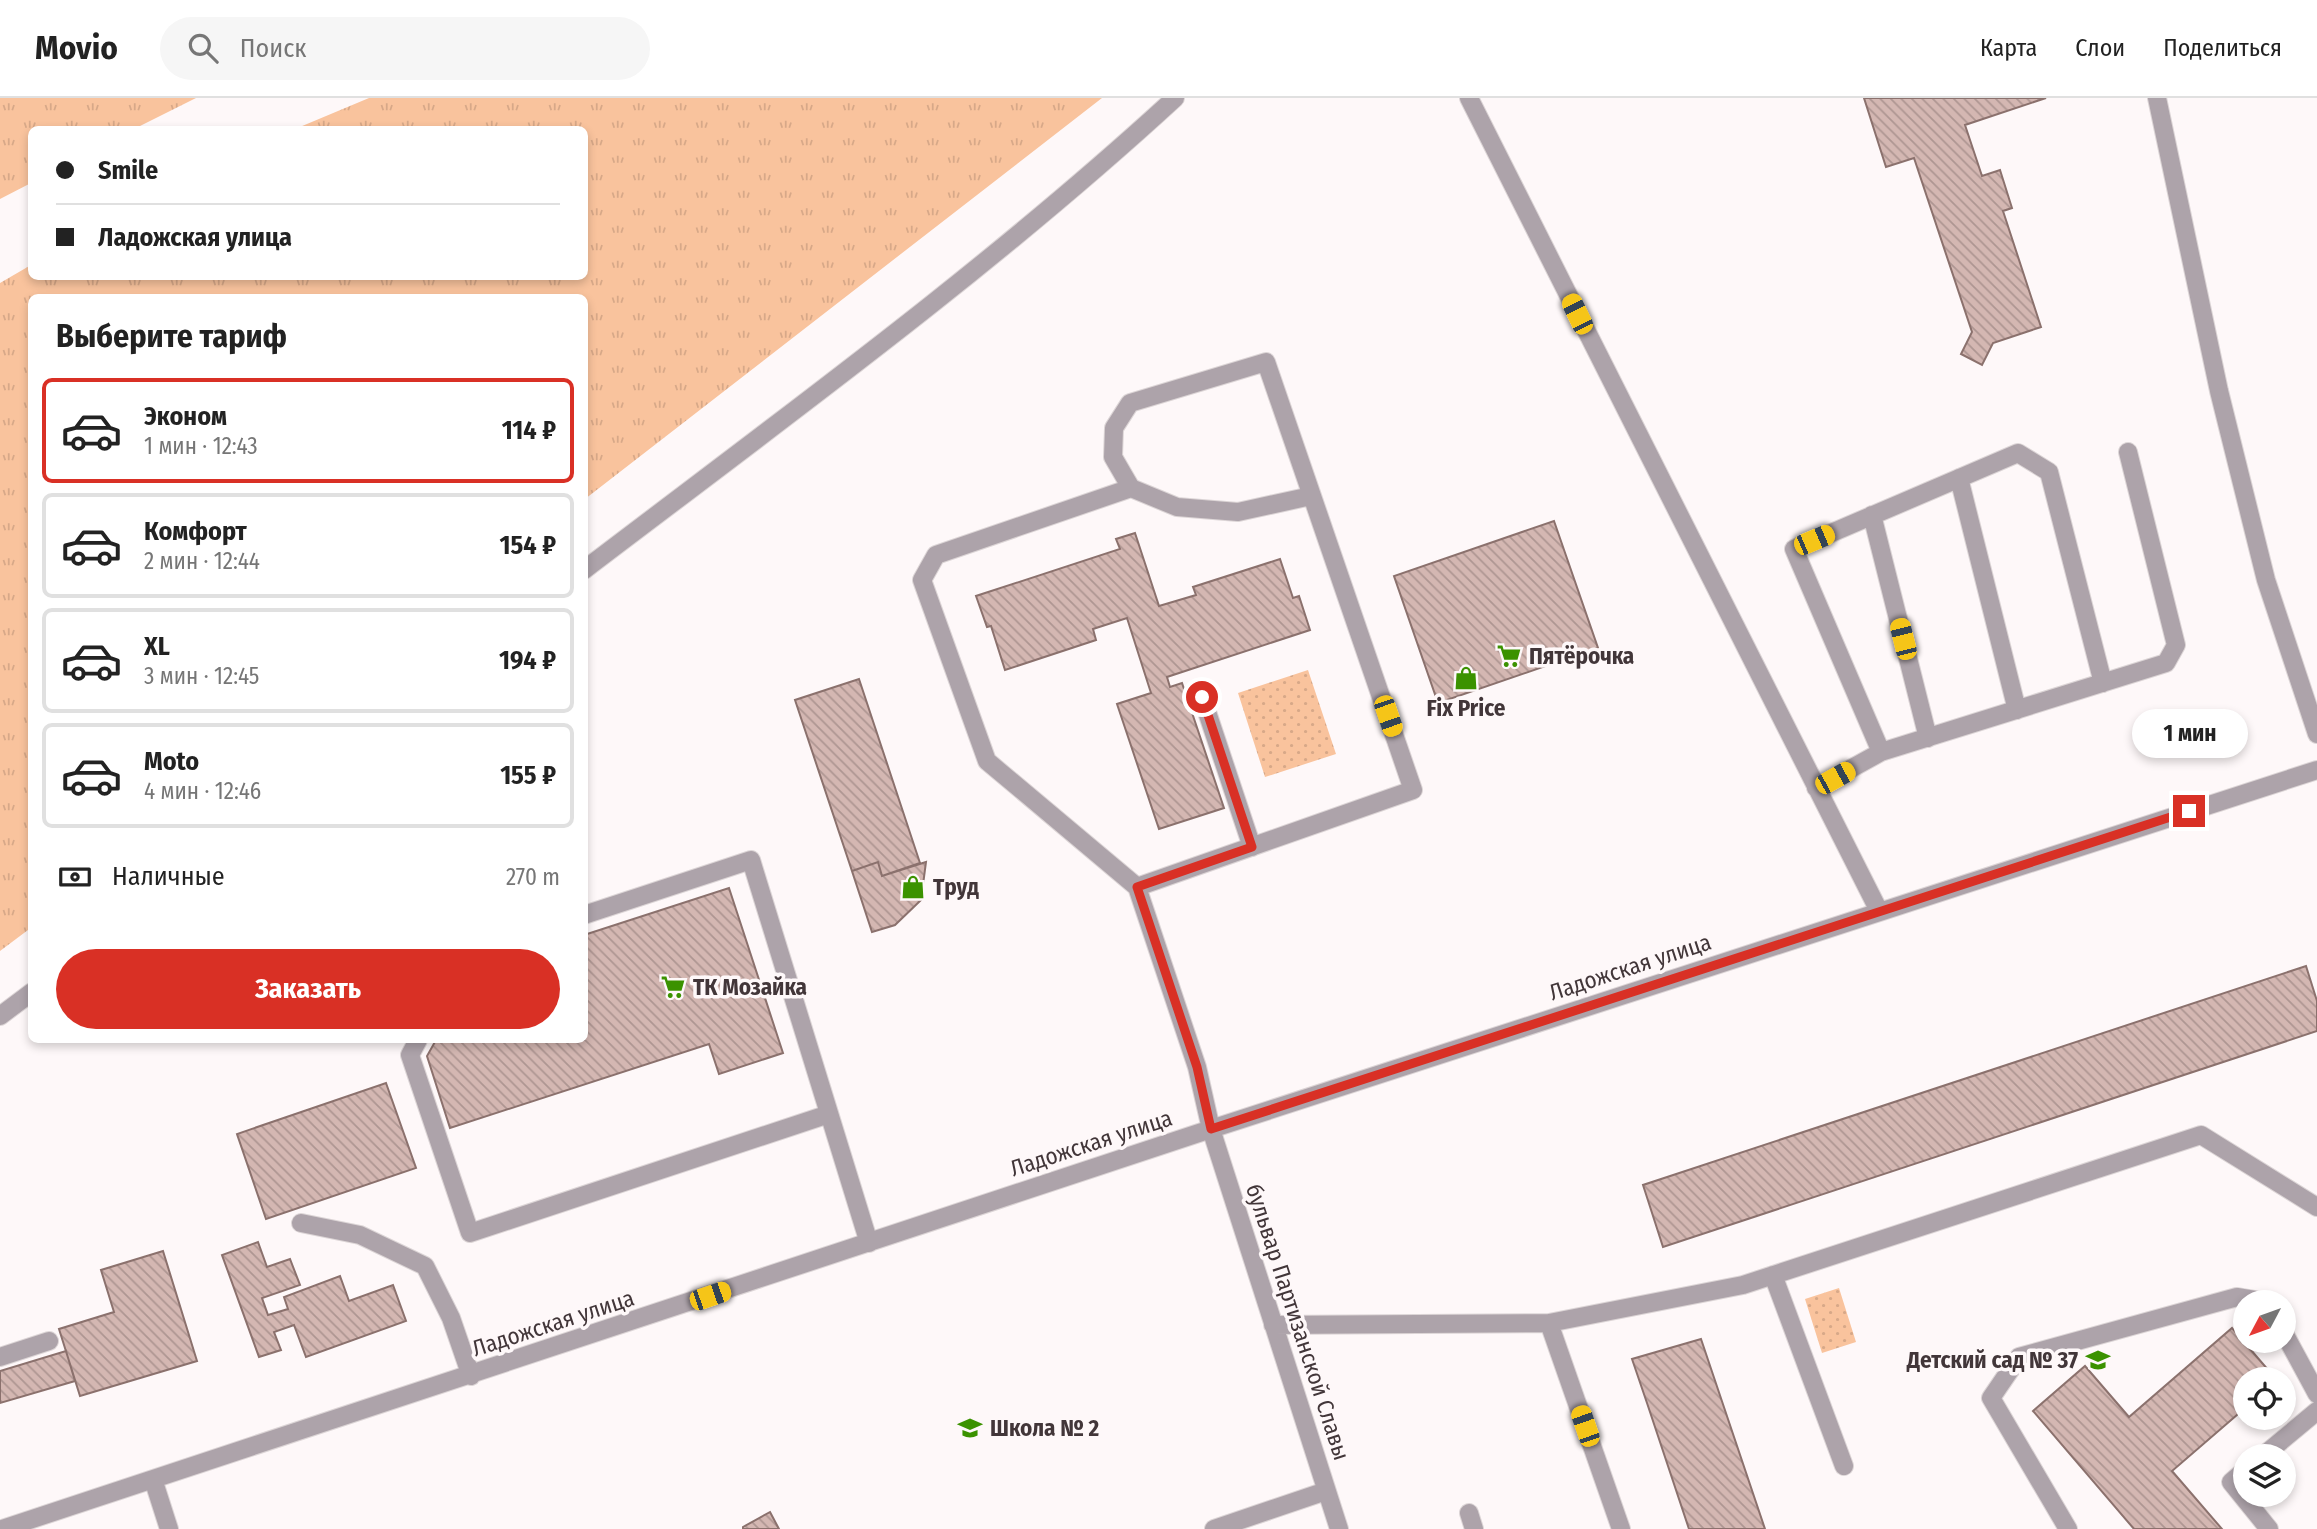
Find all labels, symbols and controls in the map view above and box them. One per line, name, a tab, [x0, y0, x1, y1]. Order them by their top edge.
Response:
search box	[160, 17, 650, 80]
text: Movio	[35, 28, 118, 68]
icon: search	[184, 29, 222, 67]
text: Поиск	[240, 33, 306, 64]
text: Карта	[1980, 34, 2037, 62]
text: Слои	[2075, 34, 2125, 62]
text: Поделиться	[2163, 34, 2282, 62]
text: Smile	[98, 155, 158, 186]
text: Ладожская улица	[98, 222, 292, 253]
car	[1559, 291, 1596, 337]
text: Выберите тариф	[56, 317, 287, 355]
icon: car	[60, 399, 123, 462]
text: Эконом	[144, 401, 227, 432]
text: 114 ₽	[502, 415, 556, 446]
text: 1 мин · 12:43	[144, 432, 258, 460]
icon: car	[60, 514, 123, 577]
text: Комфорт	[144, 516, 247, 547]
car	[1791, 522, 1838, 558]
text: 154 ₽	[499, 530, 556, 561]
text: 2 мин · 12:44	[144, 547, 260, 575]
car	[1888, 616, 1919, 662]
icon: car	[60, 629, 123, 692]
text: XL	[144, 631, 170, 662]
supermarket icon: Пятёрочка	[1495, 642, 1523, 670]
place label: Пятёрочка	[1529, 642, 1634, 670]
text: 194 ₽	[499, 645, 556, 676]
text: 3 мин · 12:45	[144, 662, 259, 690]
shop icon: Fix Price	[1452, 664, 1480, 692]
route start	[1186, 681, 1218, 713]
car	[1372, 693, 1405, 739]
place label: Fix Price	[1427, 694, 1506, 722]
callout: 1 мин	[2131, 710, 2247, 758]
text: 1 мин	[2163, 719, 2217, 747]
icon: car	[60, 744, 123, 807]
text: Moto	[144, 746, 199, 777]
car	[1812, 759, 1859, 797]
text: 155 ₽	[500, 760, 556, 791]
text: 4 мин · 12:46	[144, 777, 261, 805]
route end	[2173, 795, 2205, 827]
icon: cash	[56, 858, 94, 896]
text: Наличные	[112, 861, 225, 892]
text: 270 m	[506, 863, 560, 891]
shop icon: Труд	[899, 873, 927, 901]
place label: Труд	[933, 873, 979, 901]
street label: Ладожская улица	[1545, 928, 1715, 1006]
button: Заказать	[56, 949, 560, 1029]
supermarket icon: ТК Мозайка	[659, 973, 687, 1001]
place label: ТК Мозайка	[693, 973, 807, 1001]
street label: Ладожская улица	[1006, 1104, 1176, 1182]
street label: бульвар Партизанской Славы	[1240, 1180, 1356, 1464]
car	[687, 1279, 734, 1313]
street label: Ладожская улица	[468, 1284, 638, 1362]
north arrow	[2233, 1290, 2296, 1353]
map controls	[2233, 1290, 2296, 1507]
place label: Детский сад № 37	[1906, 1346, 2078, 1374]
school or university icon: Детский сад № 37	[2084, 1346, 2112, 1374]
button: locate	[2233, 1367, 2296, 1430]
car	[1569, 1403, 1602, 1449]
school or university icon: Школа № 2	[956, 1414, 984, 1442]
place label: Школа № 2	[990, 1414, 1100, 1442]
button: layers	[2233, 1444, 2296, 1507]

